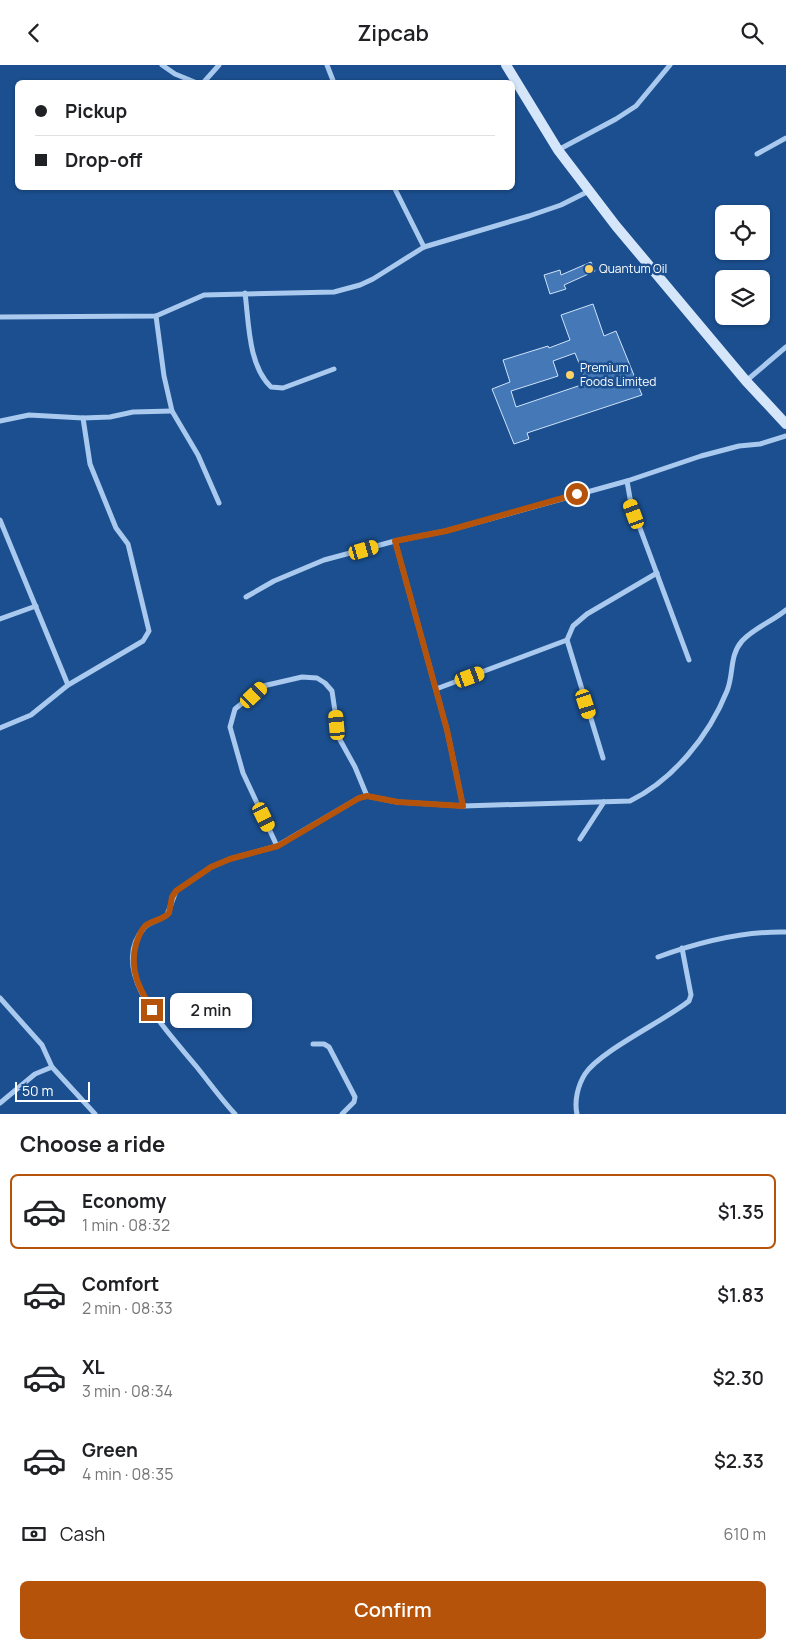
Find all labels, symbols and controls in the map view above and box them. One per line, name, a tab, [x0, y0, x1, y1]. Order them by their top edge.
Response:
text: Zipcab	[357, 18, 429, 48]
icon: back	[20, 19, 48, 47]
icon: search	[738, 19, 766, 47]
text: Pickup	[65, 98, 127, 124]
text: Drop-off	[65, 147, 142, 173]
map controls	[715, 205, 770, 325]
button: locate	[715, 205, 770, 260]
place label: Quantum Oil	[599, 260, 667, 277]
marker: Quantum Oil	[583, 263, 595, 275]
button: layers	[715, 270, 770, 325]
place label: Premium Foods Limited	[580, 359, 656, 390]
marker: Premium Foods Limited	[564, 369, 576, 381]
route start	[566, 483, 588, 505]
car	[621, 497, 646, 531]
car	[347, 539, 380, 561]
car	[453, 665, 486, 689]
car	[237, 679, 270, 711]
car	[574, 687, 597, 721]
car	[328, 709, 345, 741]
car	[250, 800, 277, 834]
callout: 2 min	[170, 993, 252, 1027]
route end	[141, 999, 163, 1021]
text: 2 min	[191, 999, 231, 1021]
scale bar	[15, 1079, 90, 1102]
text: 50 m	[22, 1081, 53, 1100]
text: Choose a ride	[20, 1129, 165, 1159]
text: Economy	[82, 1188, 166, 1214]
icon: car	[22, 1189, 67, 1234]
text: $1.35	[718, 1199, 764, 1225]
text: 1 min · 08:32	[82, 1214, 170, 1236]
text: Comfort	[82, 1271, 159, 1297]
icon: car	[22, 1272, 67, 1317]
text: $1.83	[717, 1282, 764, 1308]
text: 2 min · 08:33	[82, 1297, 173, 1319]
text: XL	[82, 1354, 105, 1380]
icon: car	[22, 1355, 67, 1400]
text: $2.30	[713, 1365, 764, 1391]
text: 3 min · 08:34	[82, 1380, 173, 1402]
text: Green	[82, 1437, 138, 1463]
icon: car	[22, 1438, 67, 1483]
text: $2.33	[714, 1448, 764, 1474]
text: 4 min · 08:35	[82, 1463, 173, 1485]
icon: cash	[20, 1520, 48, 1548]
text: Cash	[60, 1521, 105, 1547]
text: 610 m	[724, 1523, 766, 1545]
button: Confirm	[20, 1581, 766, 1639]

